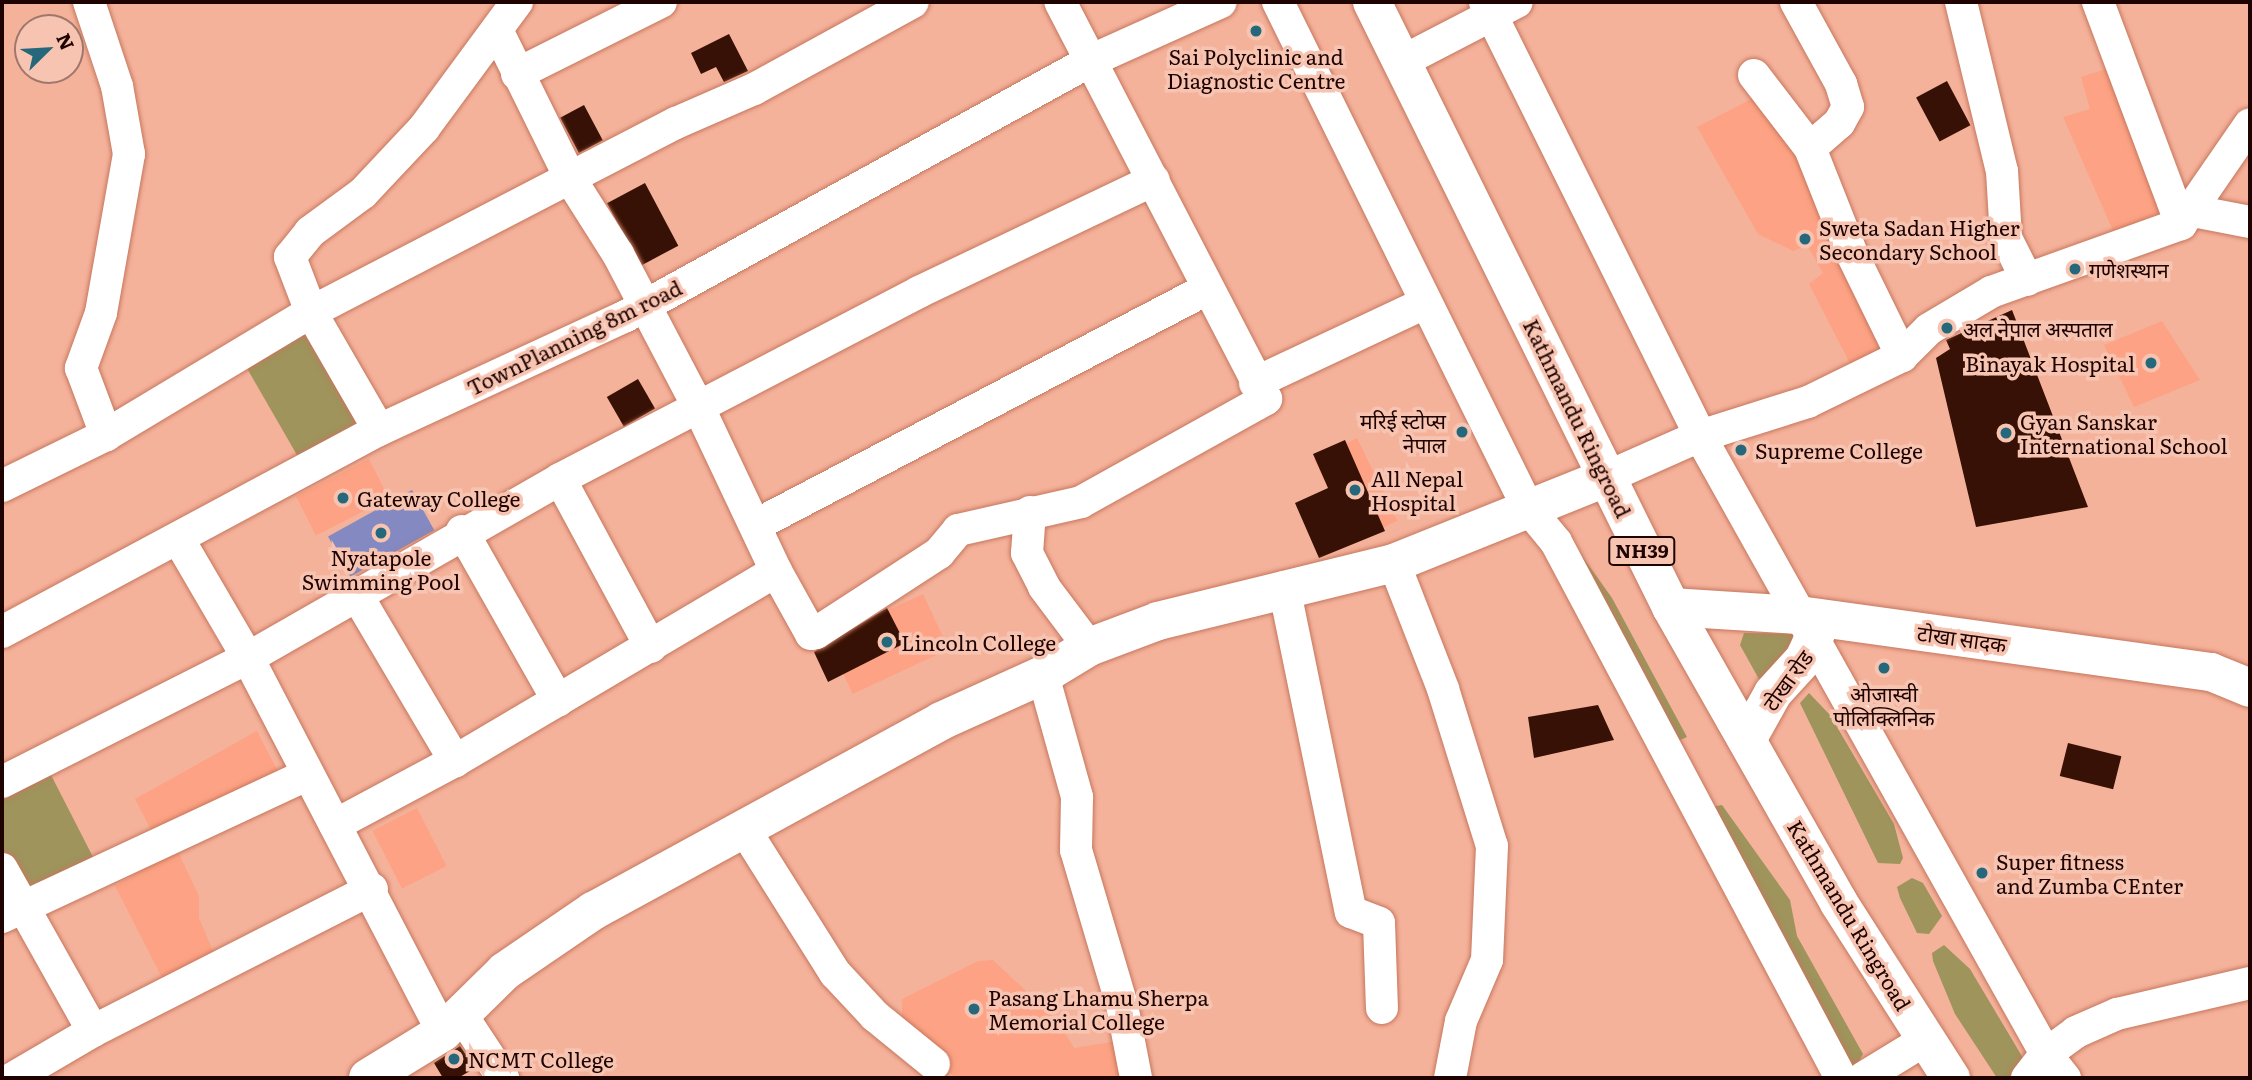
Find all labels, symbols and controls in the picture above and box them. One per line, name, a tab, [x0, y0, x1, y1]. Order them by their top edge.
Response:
north arrow	[14, 14, 84, 84]
marker: Sai Polyclinic and Diagnostic Centre	[1246, 21, 1266, 41]
text: N	[50, 28, 82, 54]
place label: Sai Polyclinic and Diagnostic Centre	[1167, 43, 1345, 93]
place label: Sweta Sadan Higher Secondary School	[1819, 214, 2020, 264]
marker: Sweta Sadan Higher Secondary School	[1797, 231, 1813, 247]
place label: गणेशस्थान	[2089, 256, 2169, 282]
marker: गणेशस्थान	[2067, 261, 2083, 277]
street label: TownPlanning 8m road	[463, 274, 685, 400]
street label: Kathmandu Ringroad	[1519, 315, 1637, 521]
place label: अल नेपाल अस्पताल	[1963, 315, 2113, 341]
marker: अल नेपाल अस्पताल	[1937, 318, 1957, 338]
place label: Binayak Hospital	[1965, 350, 2135, 376]
marker: Binayak Hospital	[2141, 353, 2161, 373]
place label: मरिई स्टोप्स नेपाल	[1360, 407, 1446, 457]
place label: Gyan Sanskar International School	[2020, 408, 2227, 458]
marker: मरिई स्टोप्स नेपाल	[1452, 422, 1472, 442]
marker: Gyan Sanskar International School	[1998, 425, 2014, 441]
place label: Supreme College	[1755, 437, 1923, 463]
marker: Supreme College	[1733, 442, 1749, 458]
place label: All Nepal Hospital	[1371, 465, 1463, 515]
marker: All Nepal Hospital	[1345, 480, 1365, 500]
place label: Gateway College	[357, 485, 520, 511]
marker: Gateway College	[335, 490, 351, 506]
marker: Nyatapole Swimming Pool	[373, 525, 389, 541]
road number: NH39	[1607, 536, 1677, 566]
place label: Nyatapole Swimming Pool	[302, 544, 460, 594]
street label: टोखा सादक	[1916, 619, 2008, 657]
place label: Lincoln College	[901, 629, 1056, 655]
marker: Lincoln College	[879, 634, 895, 650]
street label: टोखा रोड	[1757, 645, 1817, 715]
marker: ओजास्वी पोलिक्लिनिक	[1874, 658, 1894, 678]
place label: ओजास्वी पोलिक्लिनिक	[1833, 680, 1935, 730]
street label: Kathmandu Ringroad	[1783, 815, 1917, 1015]
place label: Super fitness and Zumba CEnter	[1996, 848, 2183, 898]
marker: Super fitness and Zumba CEnter	[1974, 865, 1990, 881]
place label: Pasang Lhamu Sherpa Memorial College	[988, 984, 1209, 1034]
marker: Pasang Lhamu Sherpa Memorial College	[966, 1001, 982, 1017]
place label: NCMT College	[468, 1046, 614, 1072]
marker: NCMT College	[446, 1051, 462, 1067]

